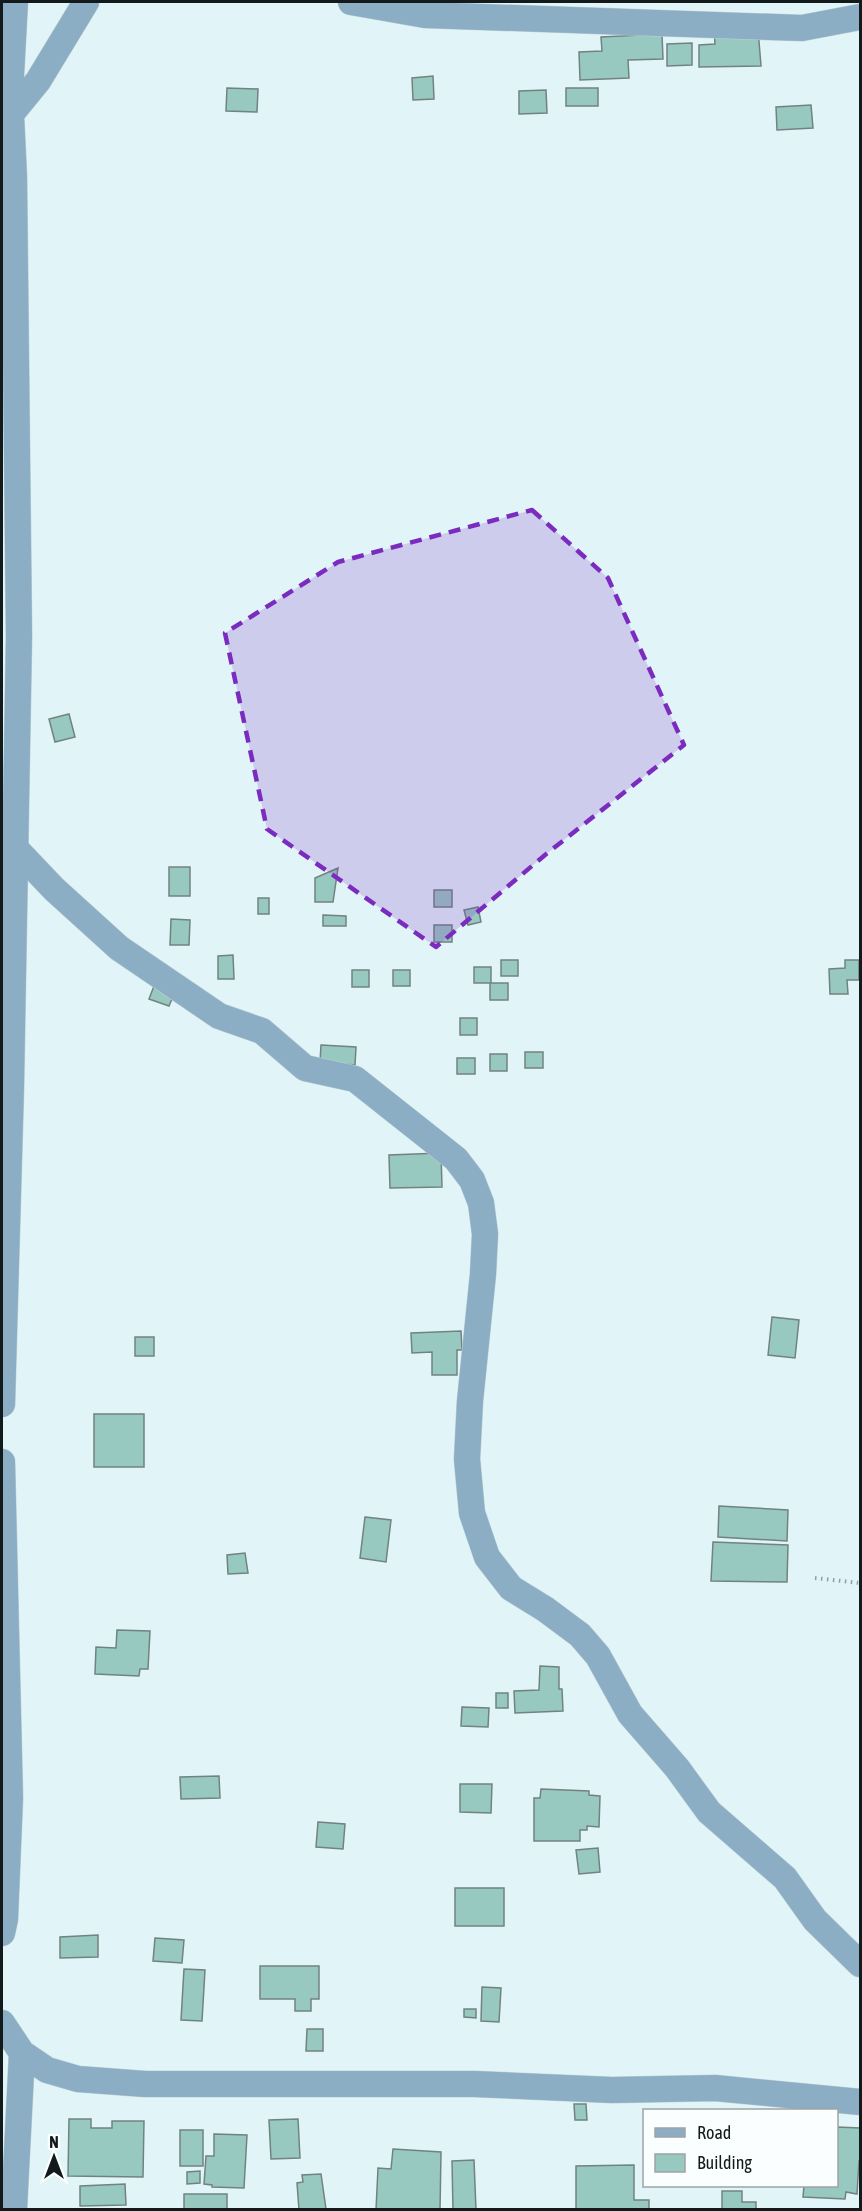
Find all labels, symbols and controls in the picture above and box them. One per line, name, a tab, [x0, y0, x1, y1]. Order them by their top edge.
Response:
legend	[643, 2109, 838, 2187]
text: Road	[697, 2122, 731, 2143]
north arrow	[24, 2127, 84, 2187]
text: N	[49, 2133, 59, 2151]
text: Building	[697, 2152, 752, 2173]

